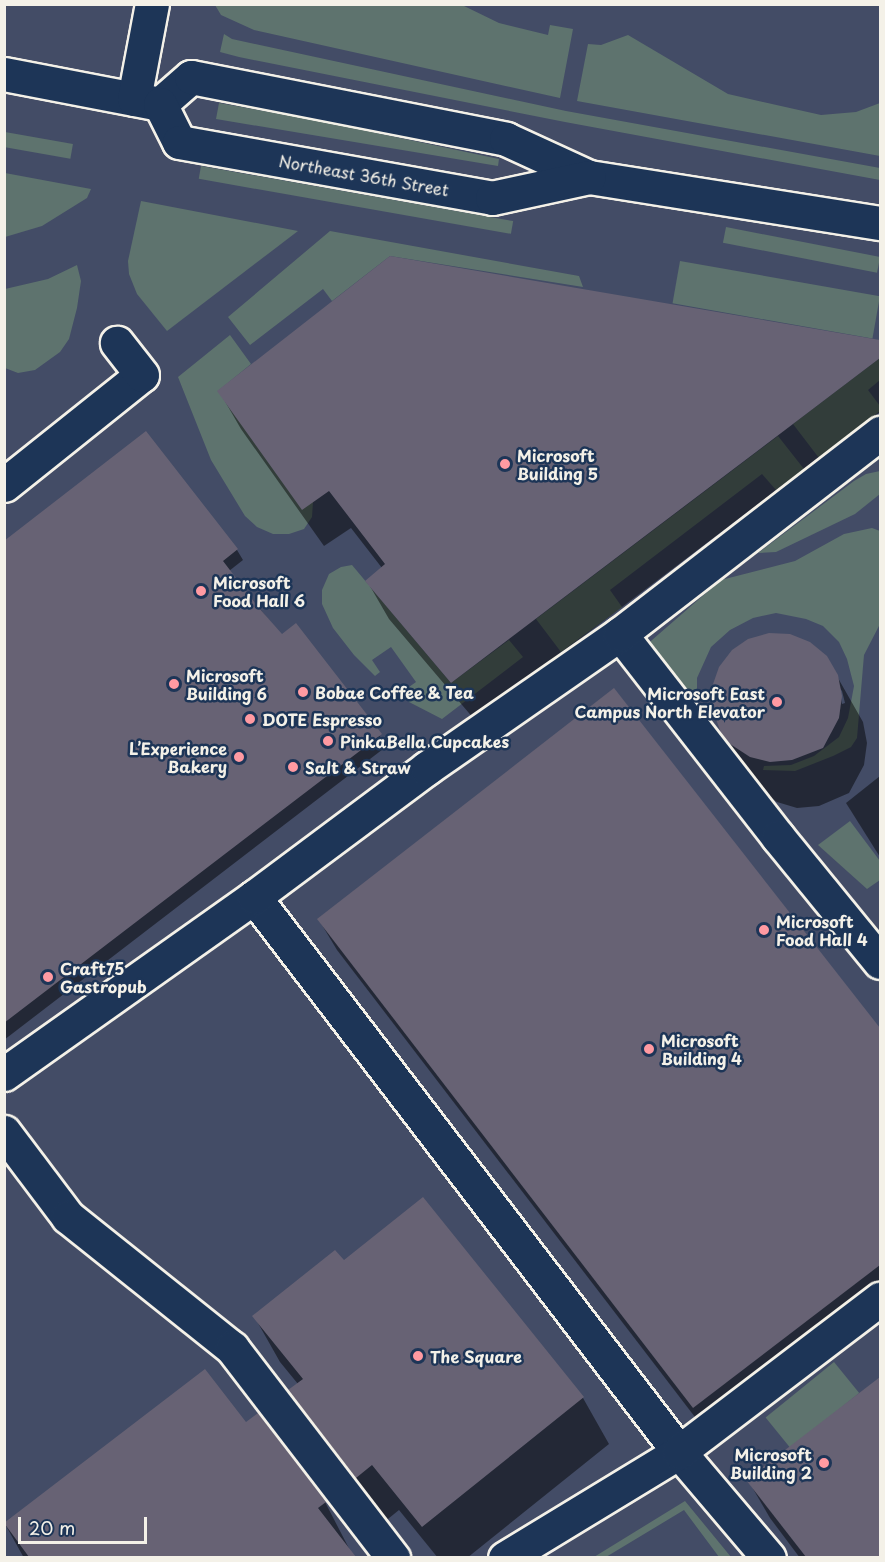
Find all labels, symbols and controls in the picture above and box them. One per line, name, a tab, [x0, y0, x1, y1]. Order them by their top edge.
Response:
street label: Northeast 36th Street	[277, 151, 451, 199]
place label: Microsoft Building 5	[517, 445, 598, 483]
marker: Microsoft Building 5	[498, 457, 512, 471]
place label: Microsoft Food Hall 6	[213, 572, 305, 610]
marker: Microsoft Food Hall 6	[194, 584, 208, 598]
place label: Microsoft Building 6	[186, 665, 268, 703]
marker: Microsoft Building 6	[167, 677, 181, 691]
place label: Bobae Coffee & Tea	[315, 682, 476, 702]
place label: Microsoft East Campus North Elevator	[574, 683, 765, 721]
marker: Bobae Coffee & Tea	[296, 685, 310, 699]
marker: Microsoft East Campus North Elevator	[770, 695, 784, 709]
place label: DOTE Espresso	[262, 709, 384, 729]
marker: DOTE Espresso	[243, 712, 257, 726]
place label: PinkaBella Cupcakes	[340, 731, 510, 751]
marker: PinkaBella Cupcakes	[321, 734, 335, 748]
place label: L’Experience Bakery	[129, 738, 227, 776]
marker: L’Experience Bakery	[232, 750, 246, 764]
place label: Salt & Straw	[305, 757, 411, 777]
marker: Salt & Straw	[286, 760, 300, 774]
place label: Microsoft Food Hall 4	[776, 911, 868, 949]
marker: Microsoft Food Hall 4	[757, 923, 771, 937]
place label: Craft75 Gastropub	[60, 958, 147, 996]
marker: Craft75 Gastropub	[41, 970, 55, 984]
place label: Microsoft Building 4	[661, 1030, 743, 1068]
marker: Microsoft Building 4	[642, 1042, 656, 1056]
place label: The Square	[430, 1346, 522, 1366]
marker: The Square	[411, 1349, 425, 1363]
place label: Microsoft Building 2	[730, 1444, 812, 1482]
marker: Microsoft Building 2	[817, 1456, 831, 1470]
scale bar	[21, 1505, 150, 1543]
text: 20 m	[29, 1514, 75, 1541]

